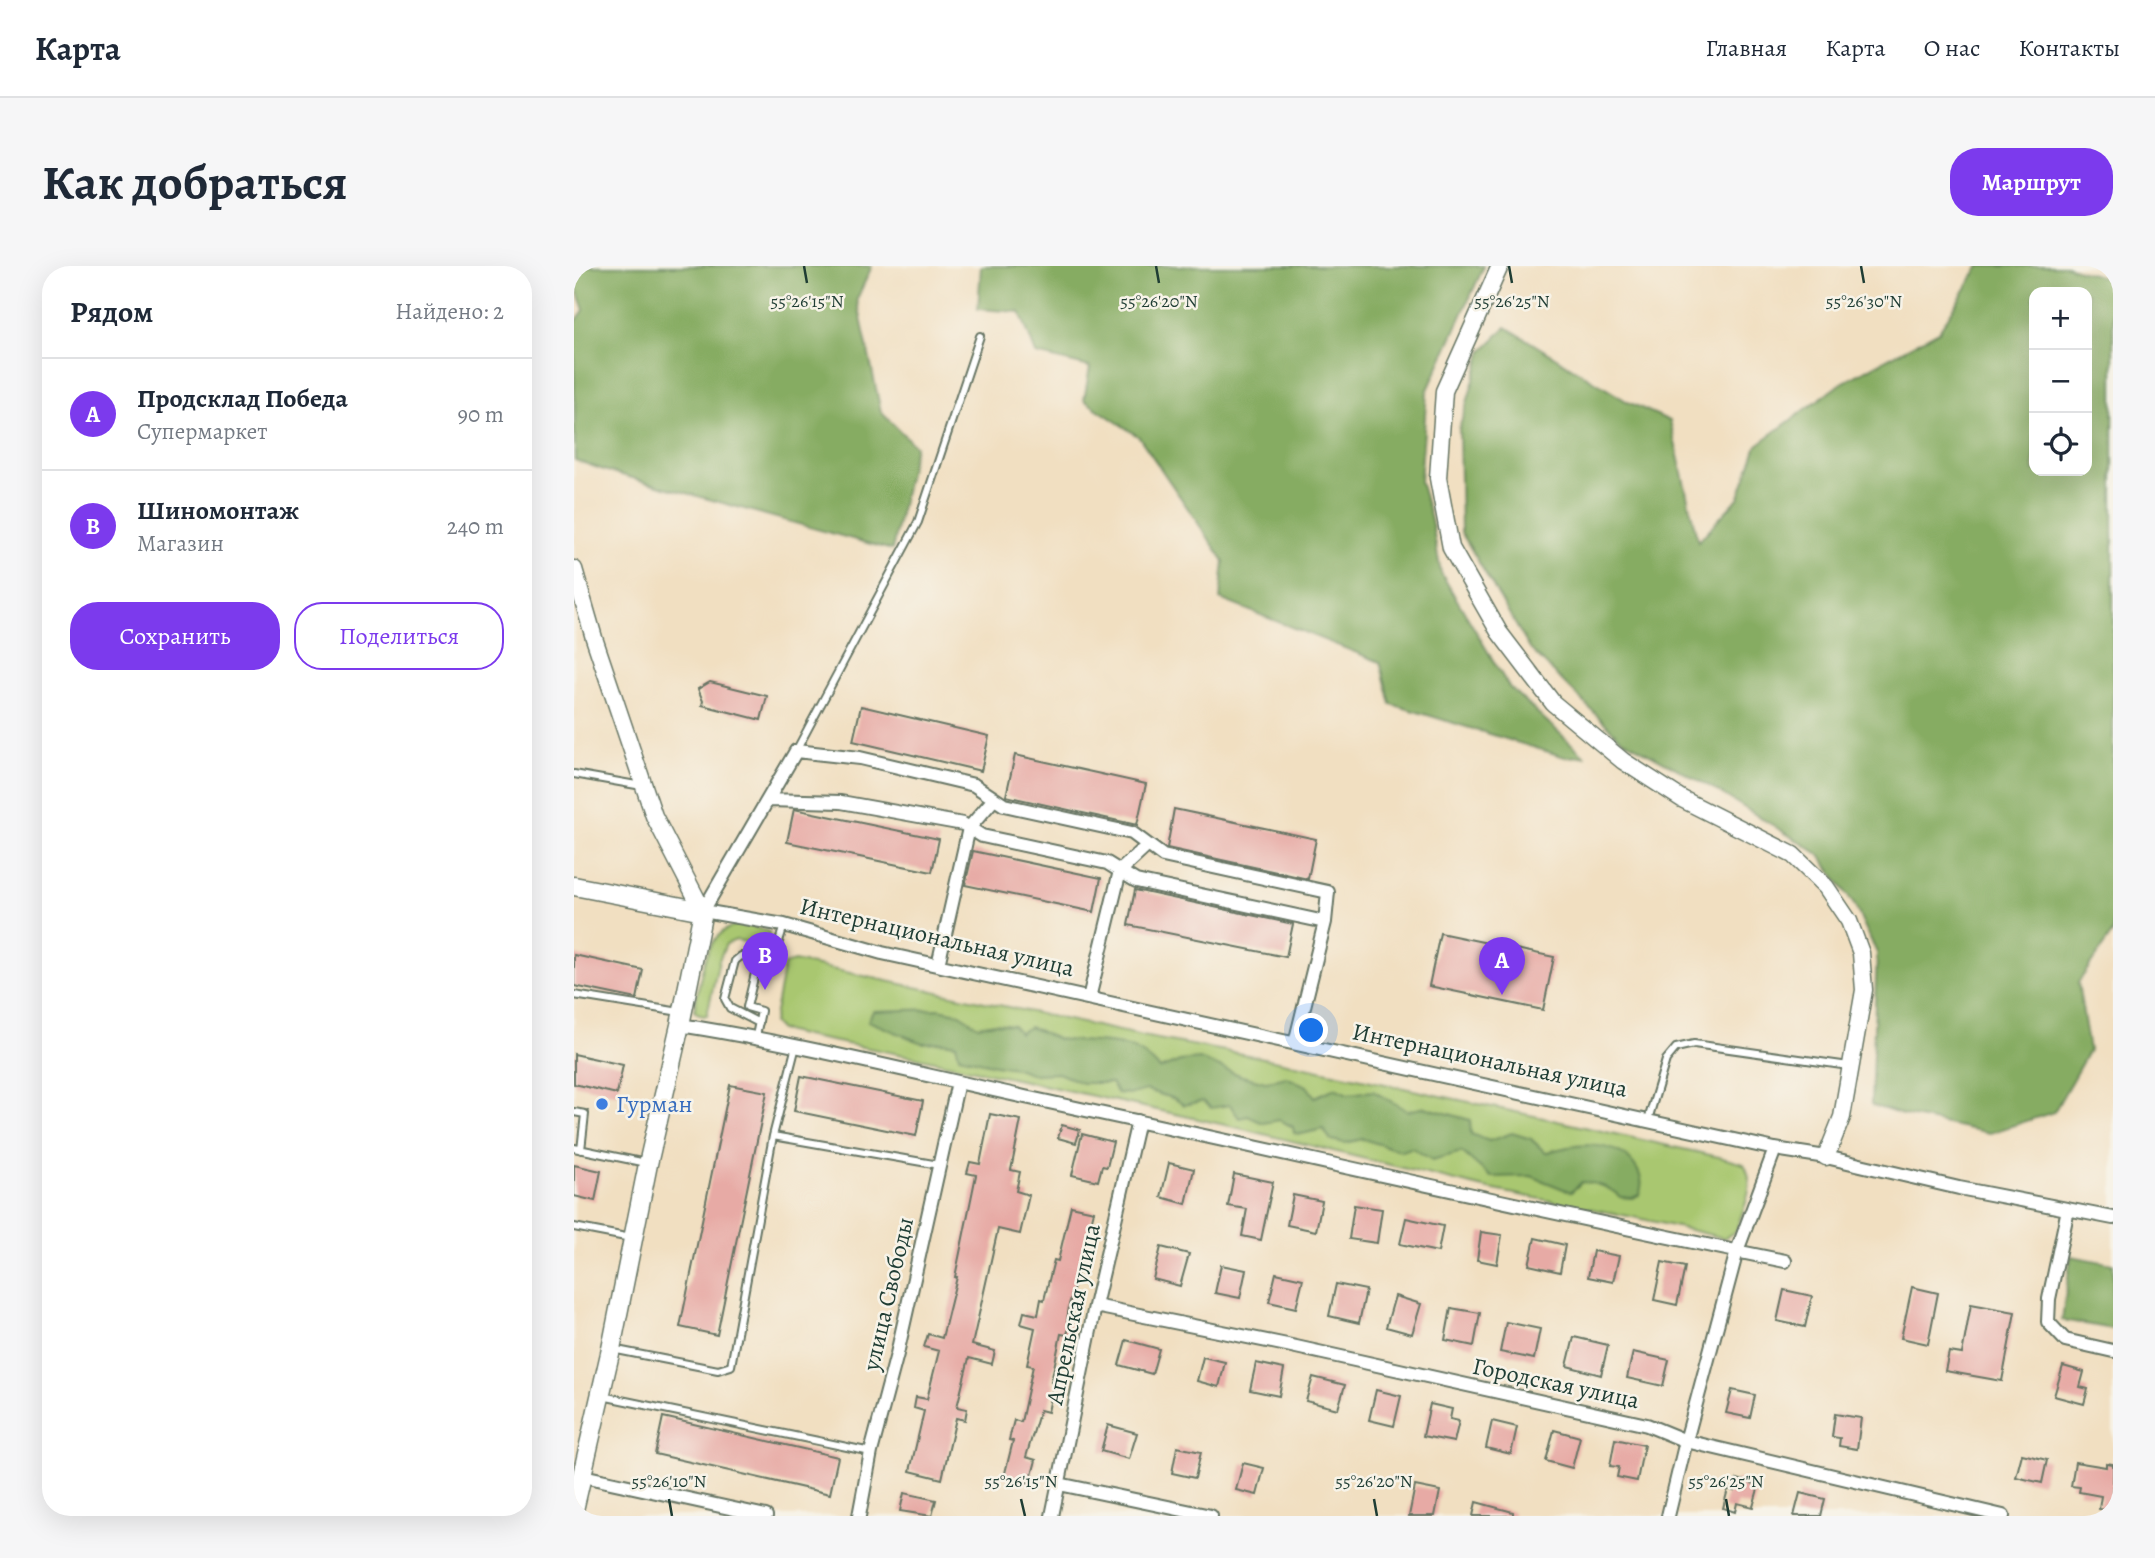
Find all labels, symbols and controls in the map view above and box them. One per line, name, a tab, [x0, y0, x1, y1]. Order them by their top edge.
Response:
text: Карта	[35, 26, 121, 71]
text: Главная	[1706, 32, 1787, 64]
text: Карта	[1825, 32, 1886, 64]
text: О нас	[1924, 32, 1980, 64]
text: Контакты	[2018, 32, 2120, 64]
button: Маршрут	[1950, 148, 2113, 216]
text: Как добраться	[42, 149, 348, 216]
map controls	[2029, 287, 2092, 476]
button: +	[2029, 287, 2092, 350]
text: 55°26'15"N	[770, 289, 844, 313]
text: 55°26'20"N	[1120, 289, 1198, 313]
text: 55°26'25"N	[1474, 289, 1550, 313]
text: 55°26'30"N	[1826, 289, 1902, 313]
text: Рядом	[70, 292, 153, 332]
text: Найдено: 2	[395, 296, 504, 327]
button: −	[2029, 350, 2092, 413]
text: Продсклад Победа	[137, 381, 348, 416]
text: A	[86, 399, 100, 430]
text: 90 m	[458, 399, 504, 430]
button: locate	[2029, 413, 2092, 476]
text: Супермаркет	[137, 416, 268, 447]
text: Шиномонтаж	[137, 493, 299, 528]
text: B	[86, 511, 100, 542]
text: 240 m	[447, 511, 504, 542]
text: Магазин	[137, 528, 224, 559]
button: Сохранить	[70, 602, 280, 670]
button: Поделиться	[294, 602, 504, 670]
street label: Интернациональная улица	[797, 890, 1077, 984]
pin: B	[742, 932, 788, 990]
pin: A	[1479, 937, 1525, 995]
your location	[1294, 1013, 1328, 1047]
street label: Интернациональная улица	[1349, 1015, 1631, 1105]
place label: Гурман	[616, 1088, 692, 1120]
marker: Гурман	[594, 1096, 610, 1112]
street label: улица Свободы	[855, 1214, 921, 1375]
street label: Апрельская улица	[1038, 1221, 1108, 1408]
street label: Городская улица	[1470, 1350, 1642, 1416]
text: 55°26'10"N	[631, 1469, 707, 1493]
text: 55°26'15"N	[984, 1469, 1058, 1493]
text: 55°26'20"N	[1335, 1469, 1413, 1493]
text: 55°26'25"N	[1688, 1469, 1764, 1493]

